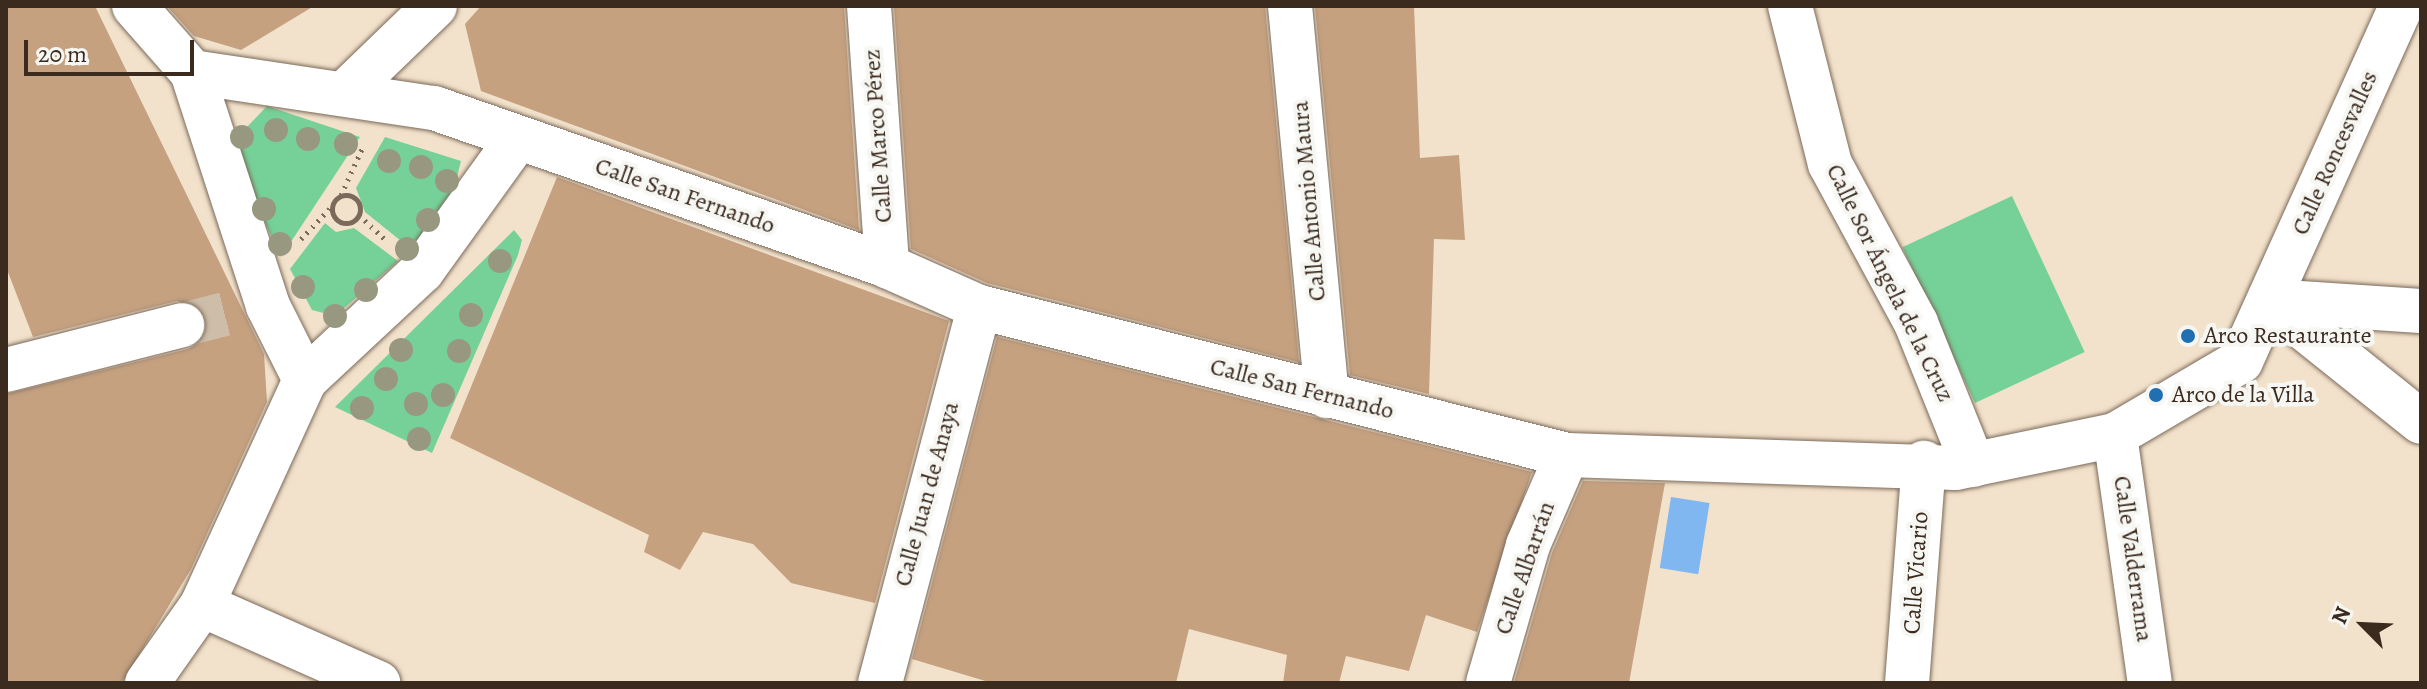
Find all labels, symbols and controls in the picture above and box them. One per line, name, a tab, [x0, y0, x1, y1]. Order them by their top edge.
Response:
scale bar	[28, 24, 198, 74]
text: 20 m	[38, 38, 87, 70]
street label: Calle Marco Pérez	[858, 48, 898, 224]
street label: Calle Roncesvalles	[2286, 67, 2384, 239]
street label: Calle Antonio Maura	[1286, 100, 1332, 302]
street label: Calle San Fernando	[591, 152, 779, 240]
street label: Calle Sor Ángela de la Cruz	[1820, 160, 1960, 406]
place label: Arco Restaurante	[2204, 322, 2371, 350]
marker: Arco Restaurante	[2179, 327, 2197, 345]
street label: Calle San Fernando	[1207, 352, 1397, 426]
place label: Arco de la Villa	[2172, 381, 2315, 409]
marker: Arco de la Villa	[2147, 386, 2165, 404]
street label: Calle Juan de Anaya	[889, 399, 965, 589]
street label: Calle Valderrama	[2107, 474, 2159, 644]
street label: Calle Albarrán	[1489, 498, 1561, 638]
street label: Calle Vicario	[1897, 511, 1935, 635]
north arrow	[2323, 585, 2403, 665]
text: N	[2324, 602, 2358, 629]

